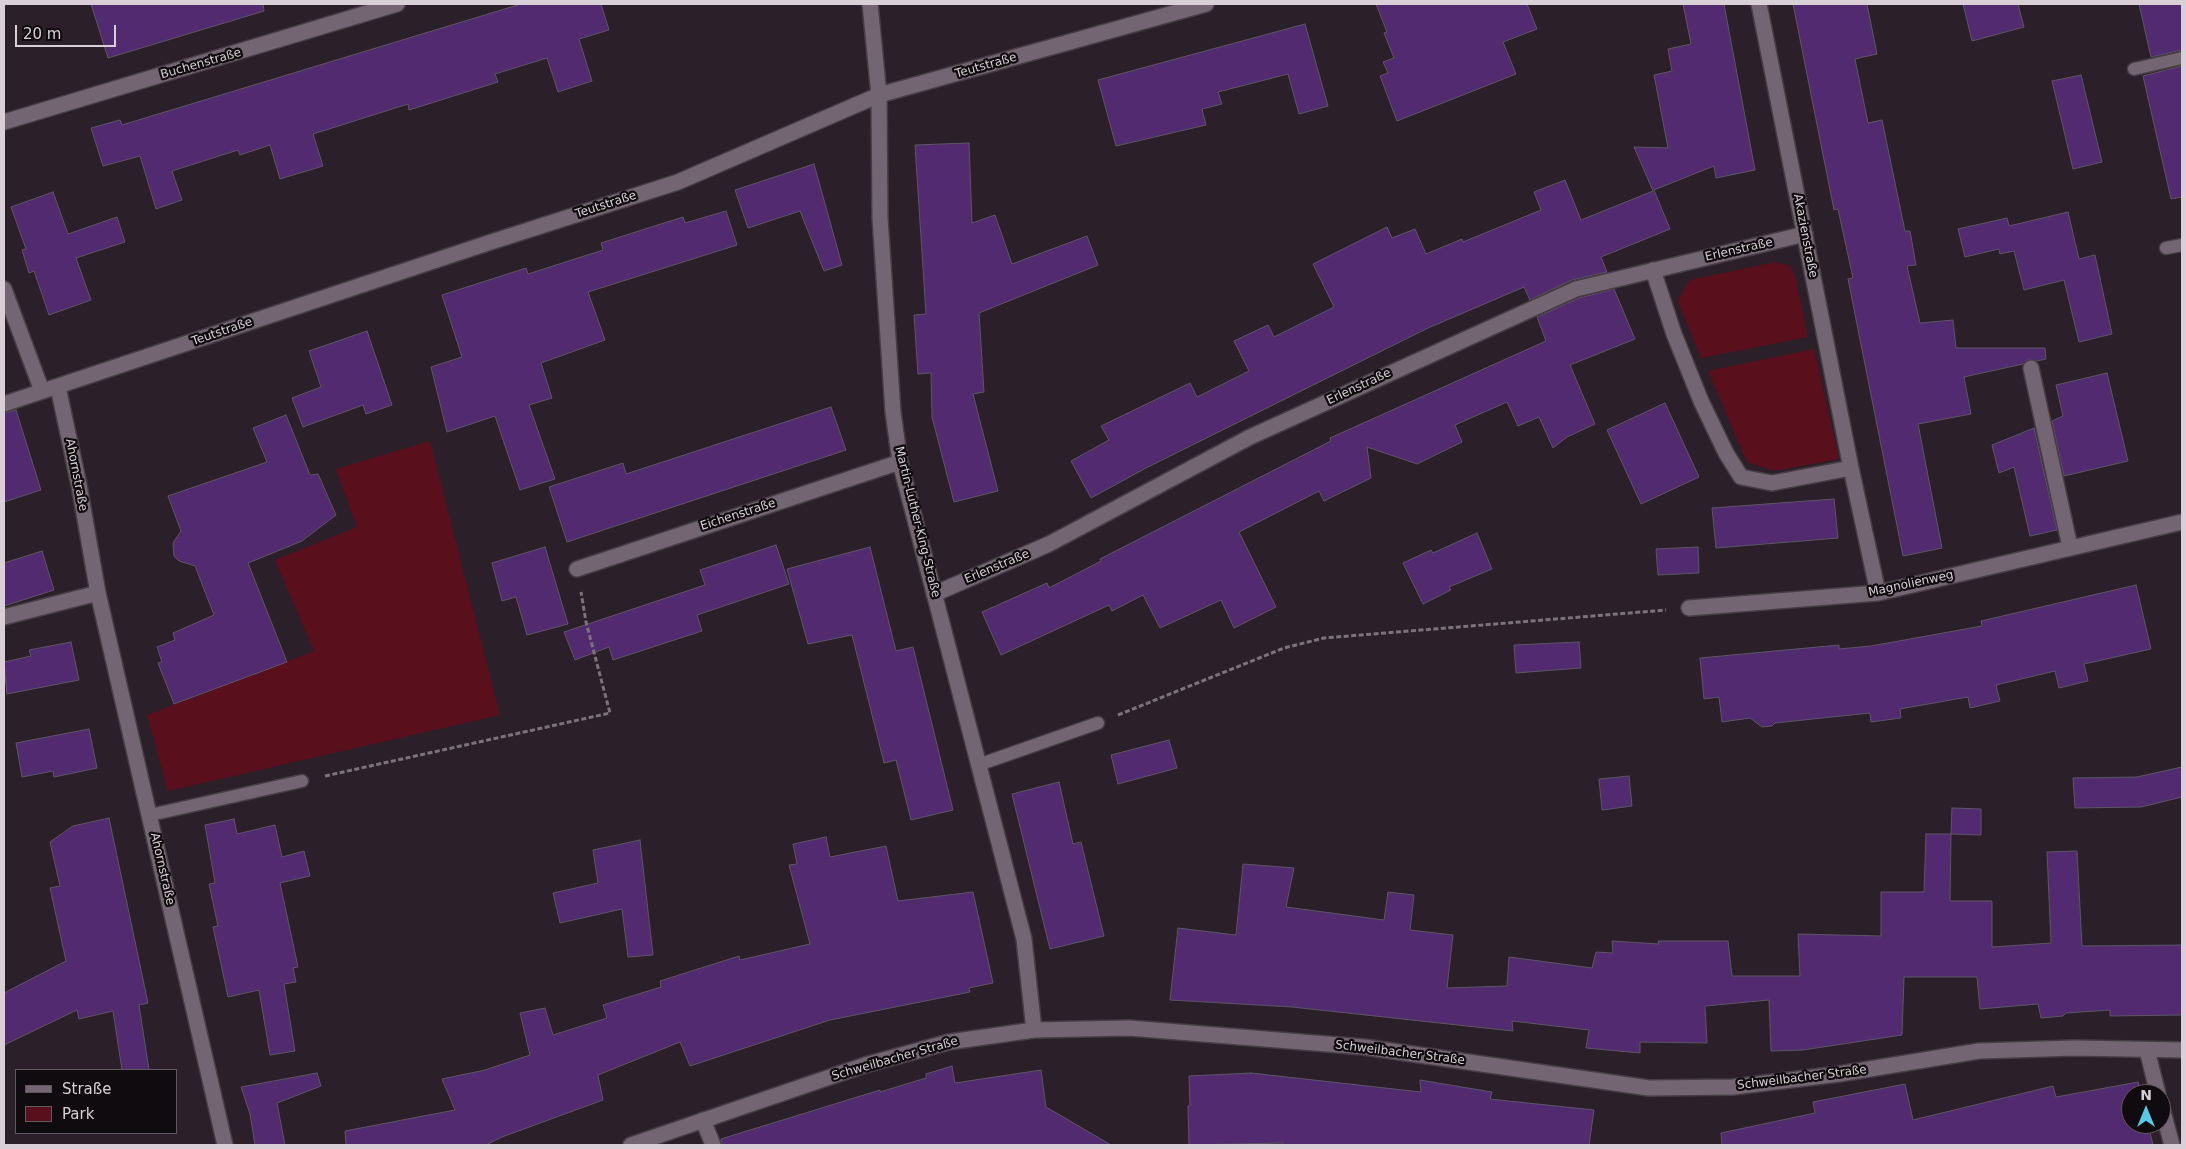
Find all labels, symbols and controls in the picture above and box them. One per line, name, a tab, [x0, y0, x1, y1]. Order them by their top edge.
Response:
scale bar	[18, 15, 119, 47]
text: 20 m	[23, 25, 61, 43]
street label: Buchenstraße	[159, 46, 243, 82]
street label: Teutstraße	[954, 50, 1018, 82]
street label: Teutstraße	[574, 188, 638, 222]
street label: Akazienstraße	[1790, 193, 1820, 279]
street label: Erlenstraße	[1704, 235, 1774, 265]
street label: Teutstraße	[190, 315, 254, 349]
street label: Erlenstraße	[1325, 366, 1393, 408]
street label: Ahornstraße	[62, 437, 90, 513]
street label: Martin-Luther-King-Straße	[891, 445, 943, 599]
street label: Eichenstraße	[699, 496, 777, 534]
street label: Erlenstraße	[962, 547, 1032, 587]
street label: Magnolienweg	[1867, 568, 1955, 600]
street label: Ahornstraße	[147, 831, 177, 907]
street label: Schweilbacher Straße	[830, 1034, 960, 1084]
street label: Schweilbacher Straße	[1334, 1038, 1466, 1068]
street label: Schweilbacher Straße	[1736, 1063, 1868, 1093]
legend	[15, 1069, 178, 1134]
text: Straße	[62, 1080, 111, 1098]
north arrow	[2121, 1084, 2171, 1134]
text: N	[2140, 1087, 2152, 1103]
text: Park	[62, 1105, 94, 1123]

